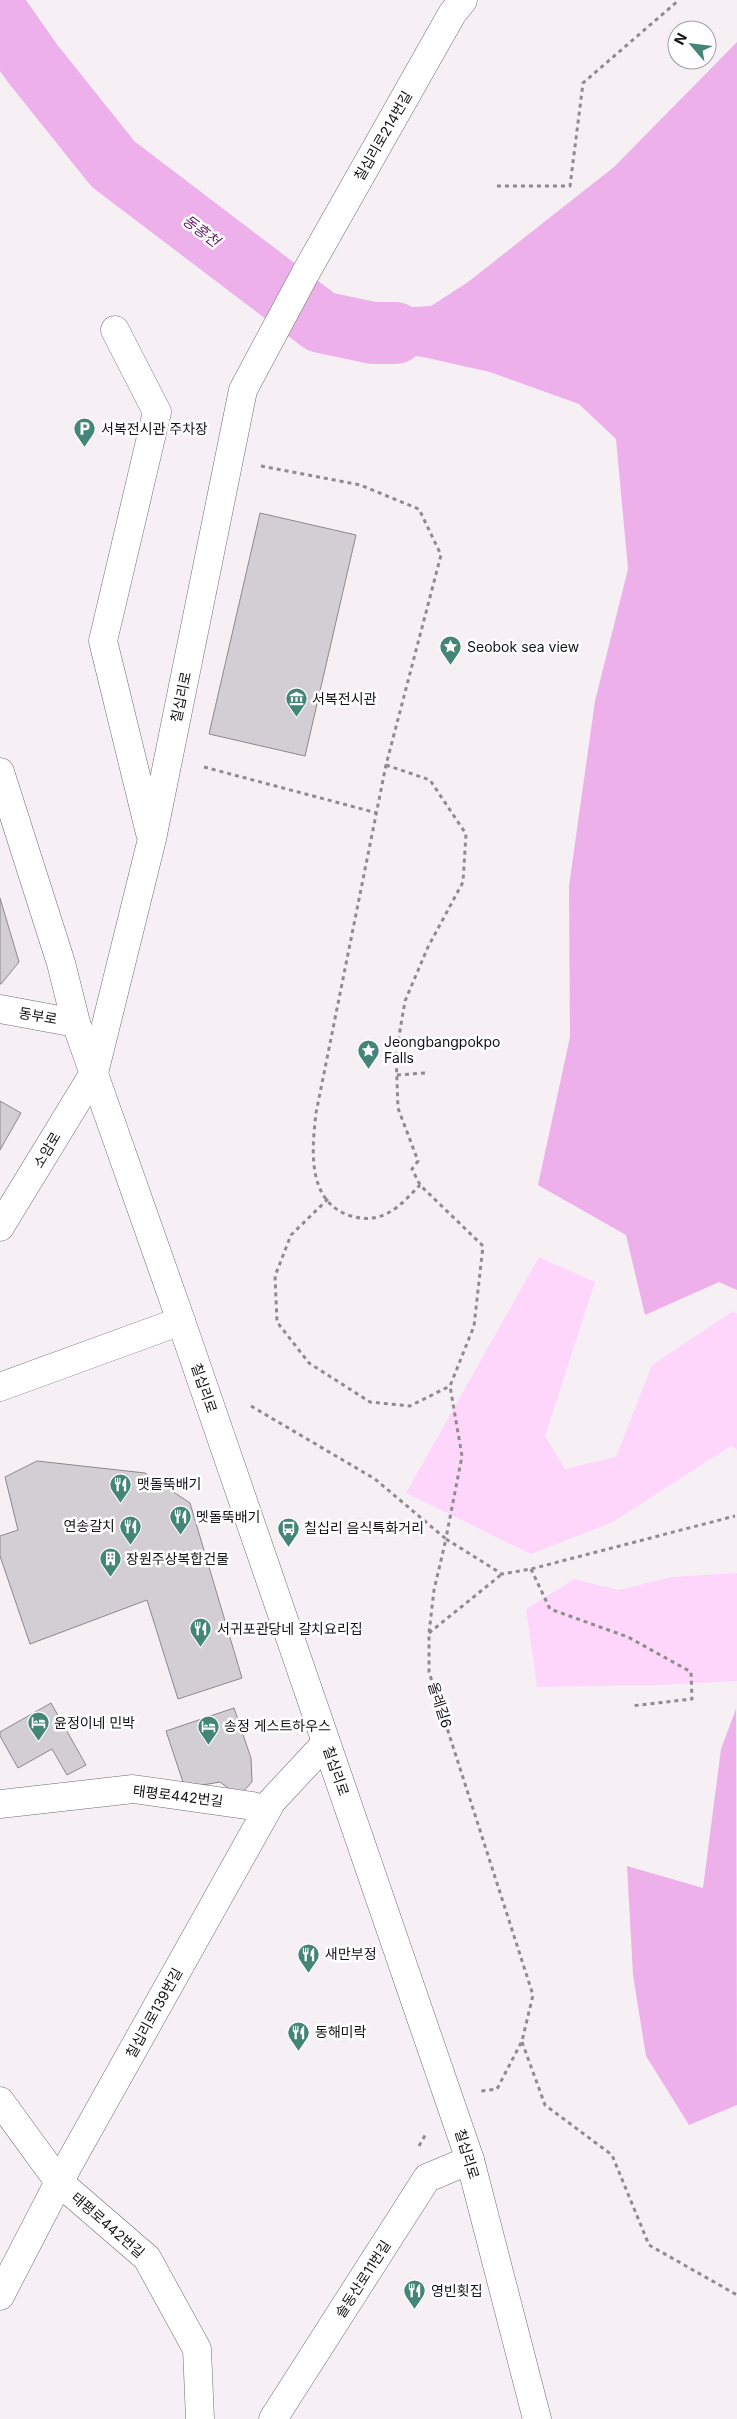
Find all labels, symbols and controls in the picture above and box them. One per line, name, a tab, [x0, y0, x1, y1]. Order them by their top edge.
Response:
north arrow	[667, 20, 717, 70]
text: N	[670, 30, 690, 47]
street label: 칠십리로214번길	[350, 88, 415, 184]
water label: 동홍천	[179, 211, 225, 252]
parking icon: 서복전시관 주차장	[73, 417, 97, 448]
place label: 서복전시관 주차장	[101, 420, 208, 437]
place icon: Seobok sea view	[439, 635, 463, 666]
place label: Seobok sea view	[467, 638, 579, 655]
street label: 칠십리로	[167, 670, 194, 724]
museum icon: 서복전시관	[284, 687, 308, 718]
place label: 서복전시관	[312, 690, 377, 707]
street label: 동부로	[18, 1004, 59, 1027]
place label: Jeongbangpokpo Falls	[384, 1033, 500, 1066]
place icon: Jeongbangpokpo Falls	[356, 1038, 380, 1069]
street label: 소암로	[29, 1129, 64, 1171]
street label: 칠십리로	[188, 1361, 221, 1415]
restaurant icon: 맷돌뚝배기	[109, 1472, 133, 1503]
place label: 맷돌뚝배기	[137, 1475, 201, 1492]
restaurant icon: 멧돌뚝배기	[168, 1505, 192, 1536]
place label: 멧돌뚝배기	[196, 1508, 260, 1525]
restaurant icon: 연송갈치	[119, 1514, 143, 1545]
bus stop icon: 칠십리 음식특화거리	[276, 1516, 300, 1547]
place label: 연송갈치	[63, 1517, 115, 1534]
place label: 칠십리 음식특화거리	[304, 1519, 424, 1536]
building icon: 장원주상복합건물	[98, 1547, 122, 1578]
place label: 장원주상복합건물	[126, 1550, 229, 1567]
restaurant icon: 서귀포관당네 갈치요리집	[189, 1617, 213, 1648]
place label: 서귀포관당네 갈치요리집	[217, 1620, 363, 1637]
street label: 올레길6	[425, 1680, 456, 1730]
hotel icon: 윤정이네 민박	[26, 1711, 50, 1742]
place label: 윤정이네 민박	[54, 1714, 135, 1731]
hotel icon: 송정 게스트하우스	[196, 1714, 220, 1745]
place label: 송정 게스트하우스	[224, 1717, 331, 1734]
street label: 칠십리로	[320, 1744, 353, 1798]
street label: 태평로442번길	[132, 1782, 224, 1809]
restaurant icon: 새만부정	[297, 1942, 321, 1973]
place label: 새만부정	[325, 1945, 377, 1962]
street label: 칠십리로139번길	[122, 1965, 185, 2061]
restaurant icon: 동해미락	[287, 2020, 311, 2051]
place label: 동해미락	[315, 2023, 367, 2040]
street label: 칠십리로	[452, 2127, 483, 2181]
street label: 태평로442번길	[68, 2188, 148, 2261]
street label: 솔동산로11번길	[331, 2237, 394, 2321]
restaurant icon: 영빈횟집	[403, 2279, 427, 2310]
place label: 영빈횟집	[431, 2282, 483, 2299]

